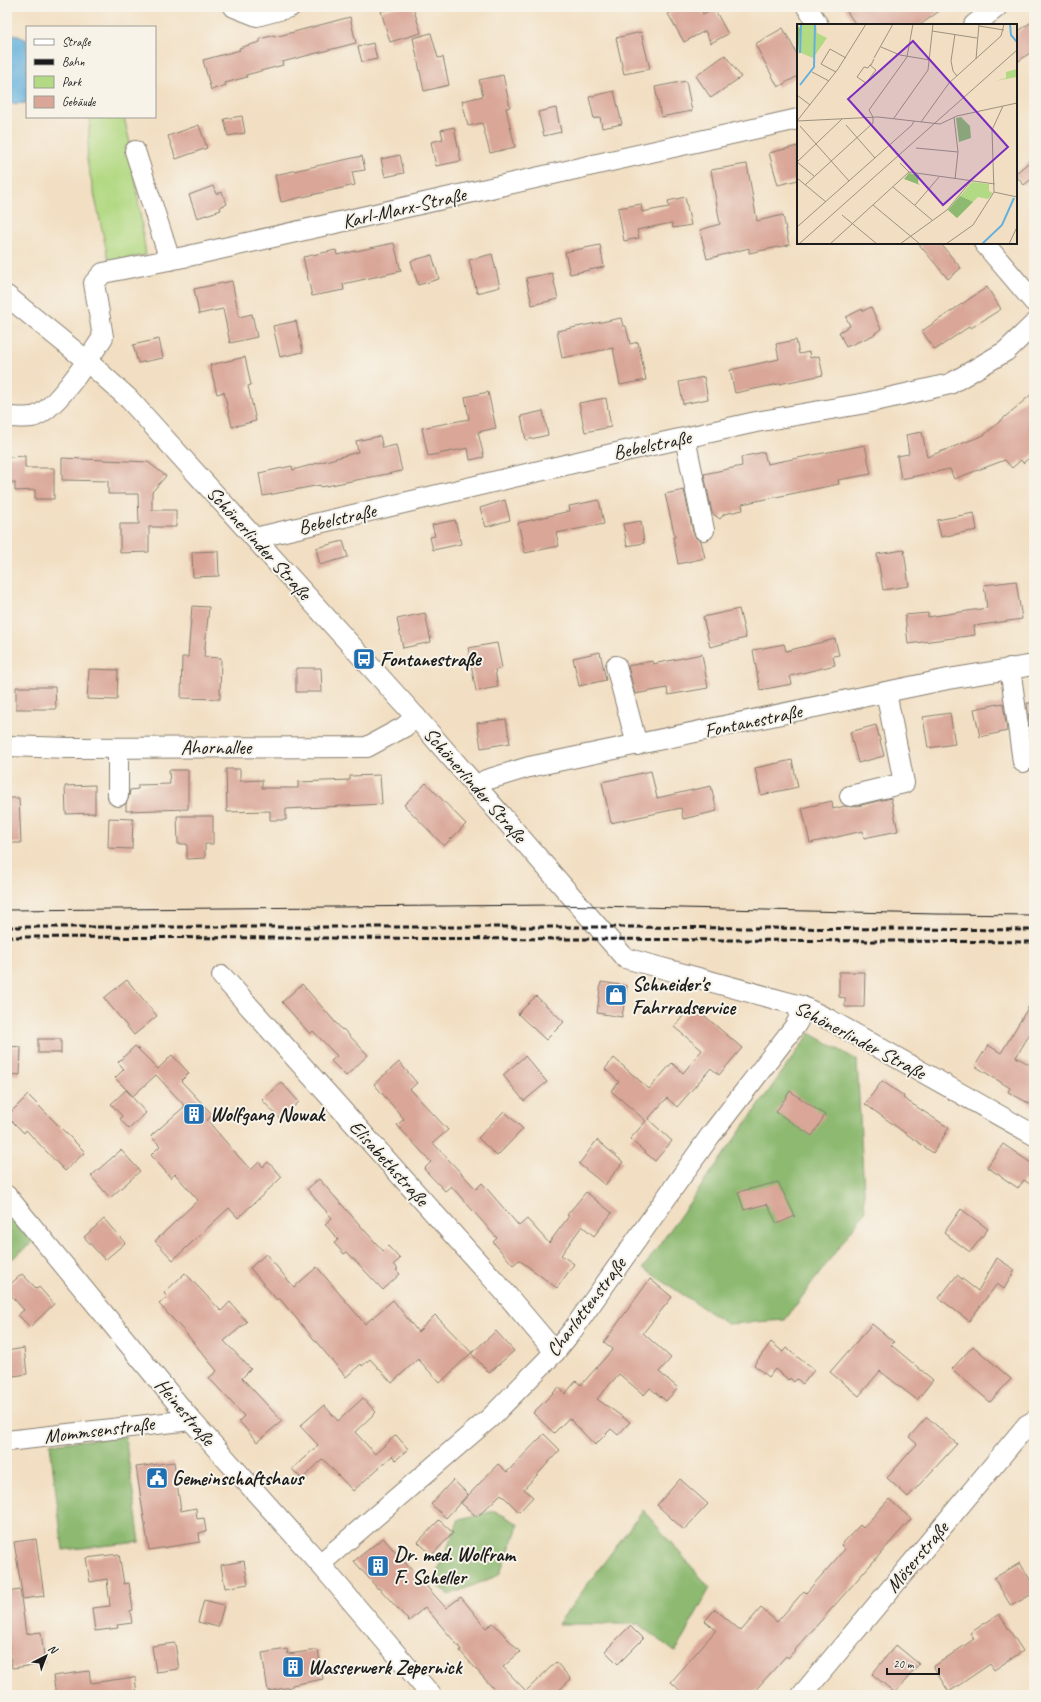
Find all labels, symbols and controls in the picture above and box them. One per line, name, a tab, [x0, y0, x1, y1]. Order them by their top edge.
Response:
inset map	[797, 24, 1017, 244]
legend	[26, 26, 156, 118]
text: Straße	[62, 34, 91, 50]
text: Bahn	[62, 54, 85, 70]
text: Park	[62, 74, 83, 90]
text: Gebäude	[62, 94, 96, 110]
street label: Karl-Marx-Straße	[340, 181, 470, 234]
street label: Bebelstraße	[611, 424, 695, 465]
street label: Schönerlinder Straße	[201, 481, 318, 606]
street label: Bebelstraße	[296, 498, 380, 540]
bus stop icon: Fontanestraße	[351, 646, 377, 672]
place label: Fontanestraße	[380, 647, 483, 672]
street label: Fontanestraße	[702, 698, 805, 743]
street label: Schönerlinder Straße	[418, 722, 533, 849]
street label: Ahornallee	[181, 735, 253, 760]
place label: Schneider's Fahrradservice	[632, 972, 737, 1020]
shop icon: Schneider's Fahrradservice	[603, 982, 629, 1008]
street label: Schönerlinder Straße	[790, 995, 931, 1086]
building icon: Wolfgang Nowak	[181, 1101, 207, 1127]
place label: Wolfgang Nowak	[210, 1102, 327, 1127]
street label: Elisabethstraße	[344, 1115, 435, 1212]
street label: Charlottenstraße	[541, 1251, 632, 1362]
street label: Heinestraße	[149, 1373, 221, 1452]
street label: Mommsenstraße	[43, 1411, 157, 1449]
public building icon: Gemeinschaftshaus	[144, 1465, 170, 1491]
place label: Gemeinschaftshaus	[172, 1466, 305, 1491]
street label: Möserstraße	[880, 1515, 955, 1598]
place label: Dr. med. Wolfram F. Scheller	[394, 1542, 516, 1590]
building icon: Dr. med. Wolfram F. Scheller	[365, 1553, 391, 1579]
north arrow	[26, 1636, 66, 1676]
text: N	[45, 1641, 62, 1658]
scale bar	[887, 1650, 939, 1676]
building icon: Wasserwerk Zepernick	[280, 1654, 306, 1680]
place label: Wasserwerk Zepernick	[308, 1655, 463, 1680]
text: 20 m	[893, 1656, 915, 1672]

